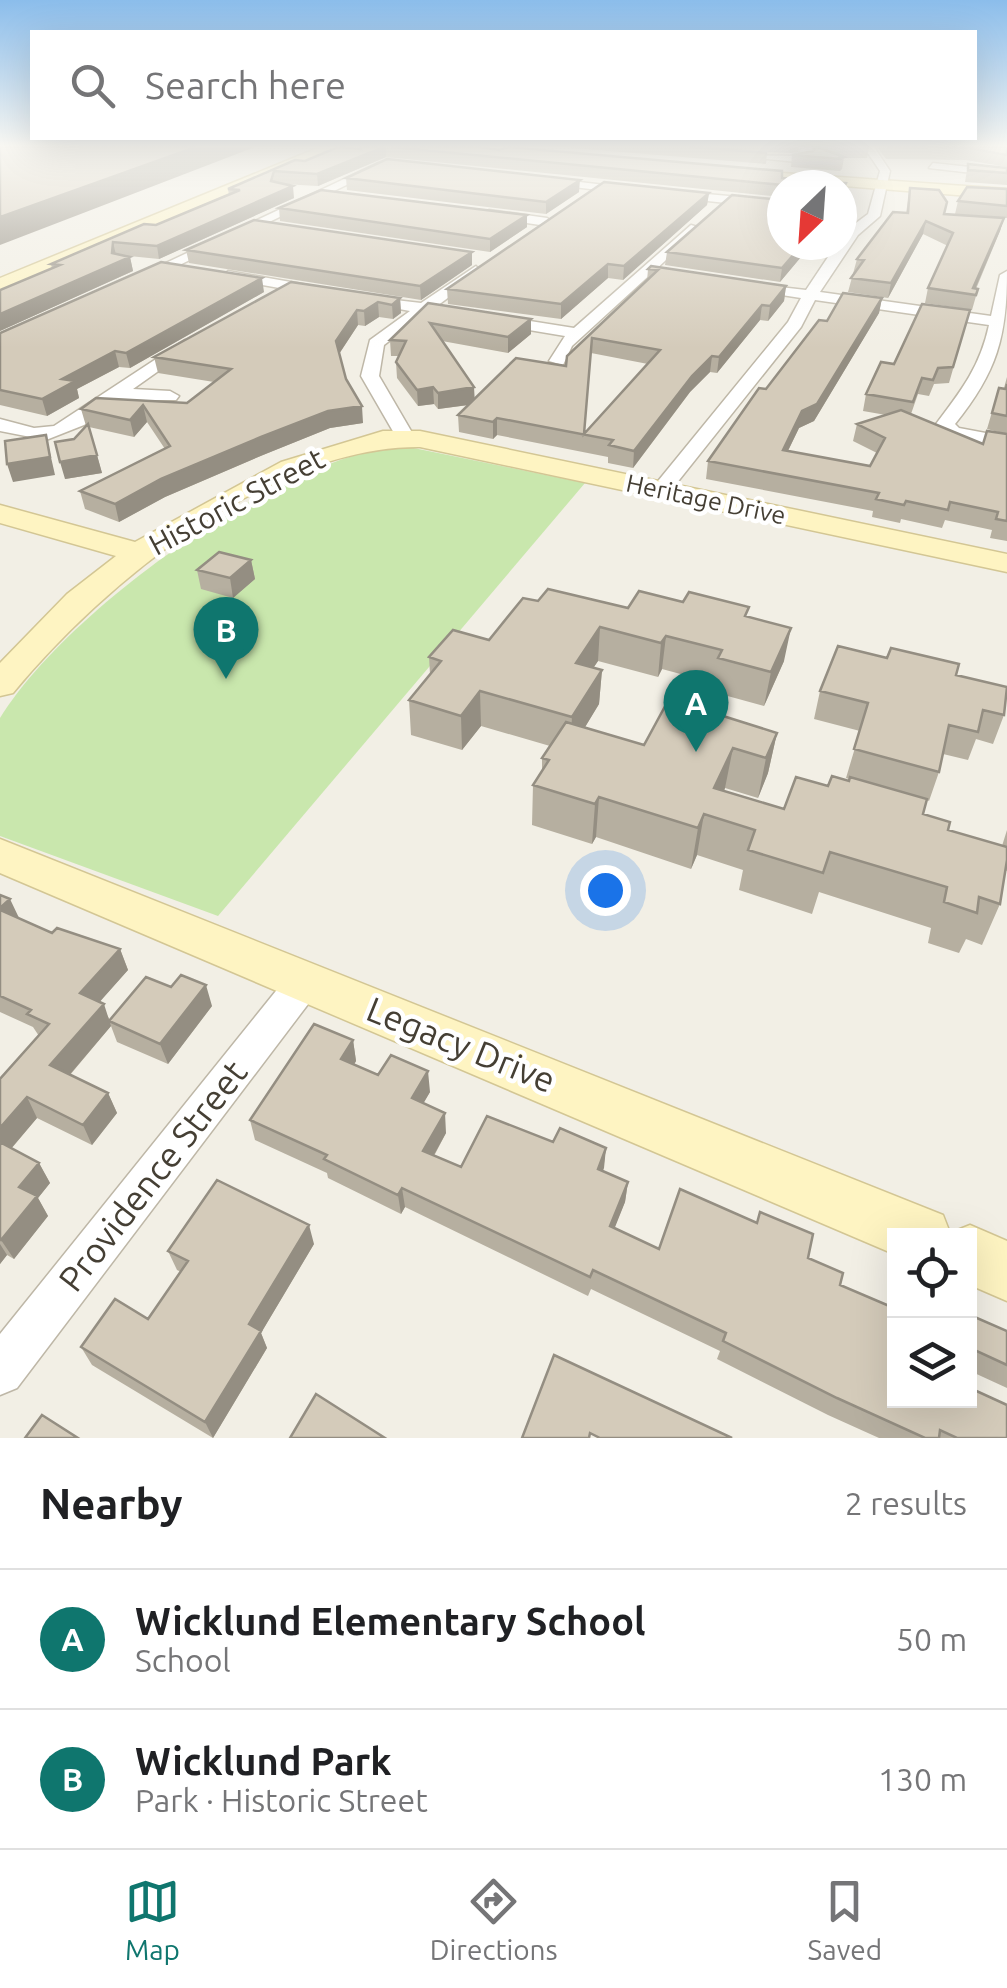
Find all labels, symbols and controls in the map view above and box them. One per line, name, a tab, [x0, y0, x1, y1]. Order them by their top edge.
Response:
search box	[30, 30, 977, 140]
icon: search	[65, 58, 120, 113]
text: Search here	[145, 64, 346, 106]
north arrow	[767, 170, 857, 260]
street label: Historic Street	[143, 441, 330, 562]
street label: Heritage Drive	[624, 468, 788, 530]
pin: B	[194, 596, 258, 679]
pin: A	[664, 670, 728, 752]
your location	[580, 865, 631, 916]
street label: Legacy Drive	[361, 988, 561, 1100]
street label: Providence Street	[50, 1052, 255, 1298]
map controls	[887, 1228, 977, 1408]
button: locate	[887, 1228, 977, 1318]
button: layers	[887, 1318, 977, 1408]
text: Nearby	[40, 1480, 183, 1527]
text: 2 results	[845, 1485, 967, 1521]
text: Wicklund Elementary School	[135, 1600, 646, 1642]
text: A	[61, 1621, 84, 1657]
text: 50 m	[896, 1621, 967, 1657]
text: School	[135, 1642, 231, 1678]
text: Wicklund Park	[135, 1740, 392, 1782]
text: B	[62, 1761, 83, 1797]
text: 130 m	[878, 1761, 967, 1797]
text: Park · Historic Street	[135, 1782, 428, 1818]
tab: Map	[125, 1874, 180, 1965]
tab: Directions	[430, 1874, 558, 1965]
tab: Saved	[808, 1874, 882, 1965]

